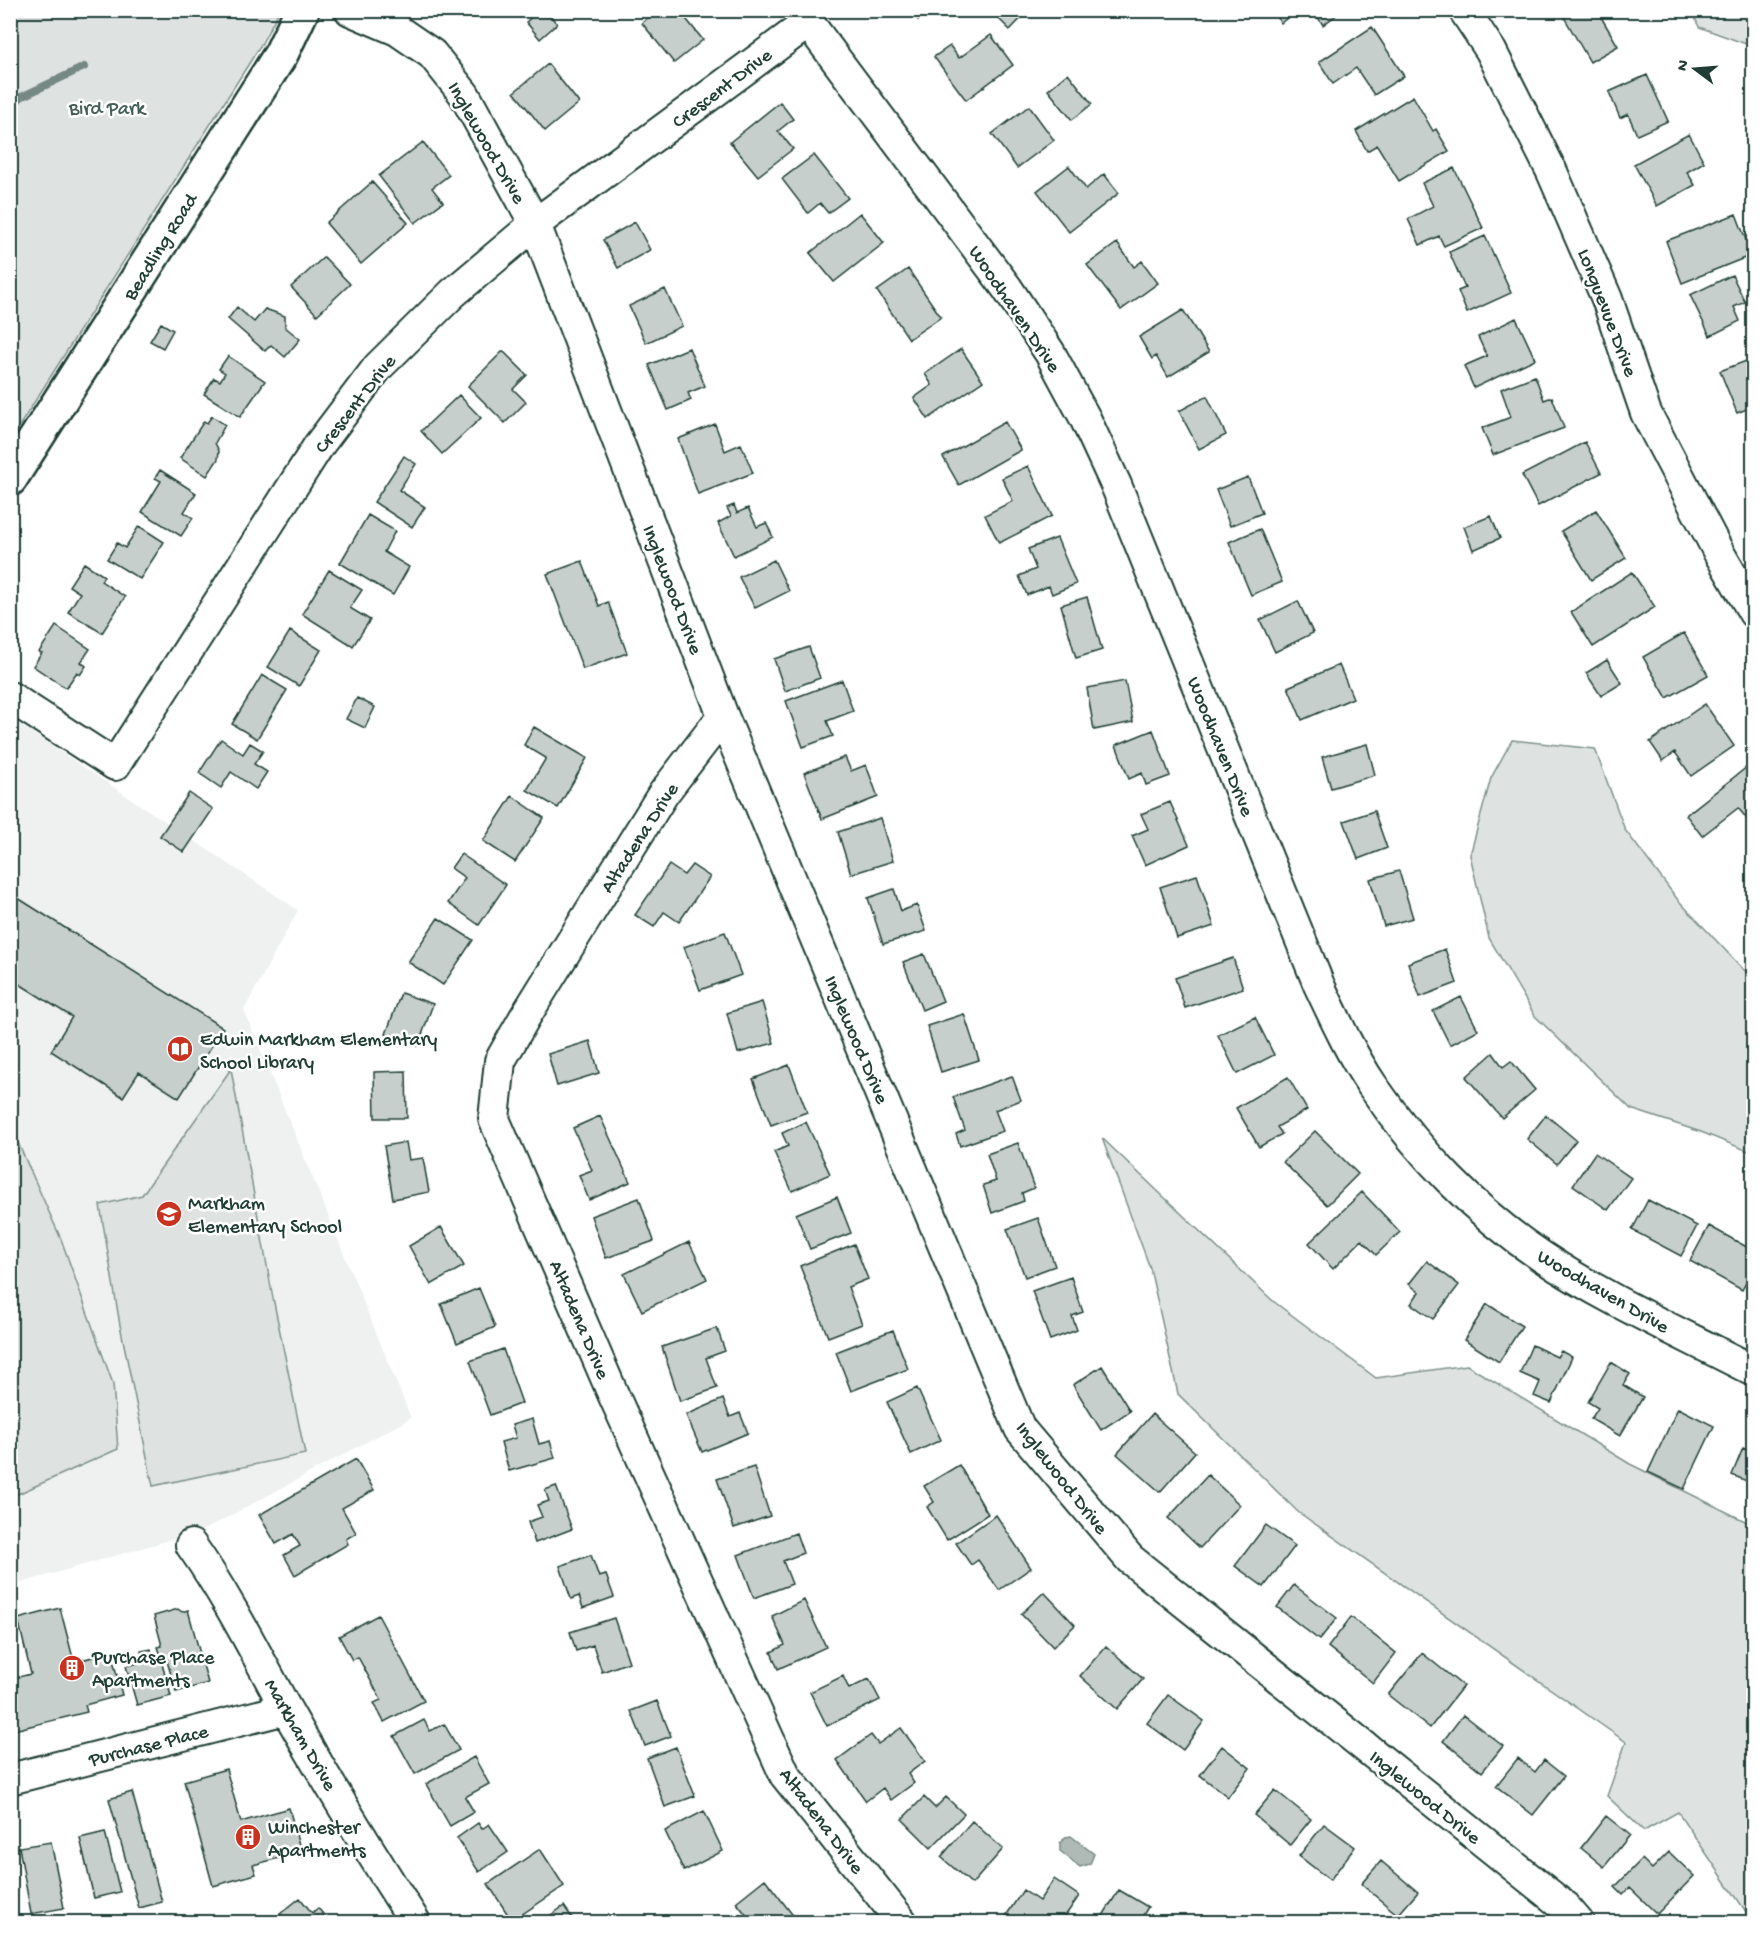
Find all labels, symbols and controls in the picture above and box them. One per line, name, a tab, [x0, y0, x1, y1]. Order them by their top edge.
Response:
north arrow	[1665, 39, 1725, 99]
street label: Crescent Drive	[669, 44, 778, 135]
text: N	[1673, 58, 1695, 73]
street label: Inglewood Drive	[441, 79, 529, 209]
park label: Bird Park	[68, 99, 147, 122]
street label: Beadling Road	[120, 188, 205, 306]
street label: Woodhaven Drive	[962, 242, 1064, 378]
street label: Longuevue Drive	[1571, 246, 1641, 381]
street label: Crescent Drive	[311, 351, 403, 459]
street label: Inglewood Drive	[635, 522, 706, 659]
street label: Woodhaven Drive	[1180, 674, 1257, 821]
street label: Altadena Drive	[597, 779, 685, 898]
street label: Inglewood Drive	[817, 973, 892, 1108]
place label: Edwin Markham Elementary School Library	[200, 1030, 438, 1076]
library icon: Edwin Markham Elementary School Library	[165, 1034, 195, 1064]
place label: Markham Elementary School	[188, 1194, 342, 1240]
school or university icon: Markham Elementary School	[154, 1199, 184, 1229]
street label: Woodhaven Drive	[1532, 1246, 1673, 1340]
street label: Altadena Drive	[542, 1258, 613, 1384]
street label: Inglewood Drive	[1009, 1418, 1112, 1541]
place label: Purchase Place Apartments	[91, 1648, 215, 1694]
building icon: Purchase Place Apartments	[57, 1653, 87, 1683]
street label: Markham Drive	[258, 1676, 341, 1796]
street label: Purchase Place	[86, 1721, 212, 1774]
street label: Inglewood Drive	[1363, 1747, 1485, 1851]
street label: Altadena Drive	[773, 1765, 868, 1880]
place label: Winchester Apartments	[268, 1818, 366, 1864]
building icon: Winchester Apartments	[233, 1822, 263, 1852]

